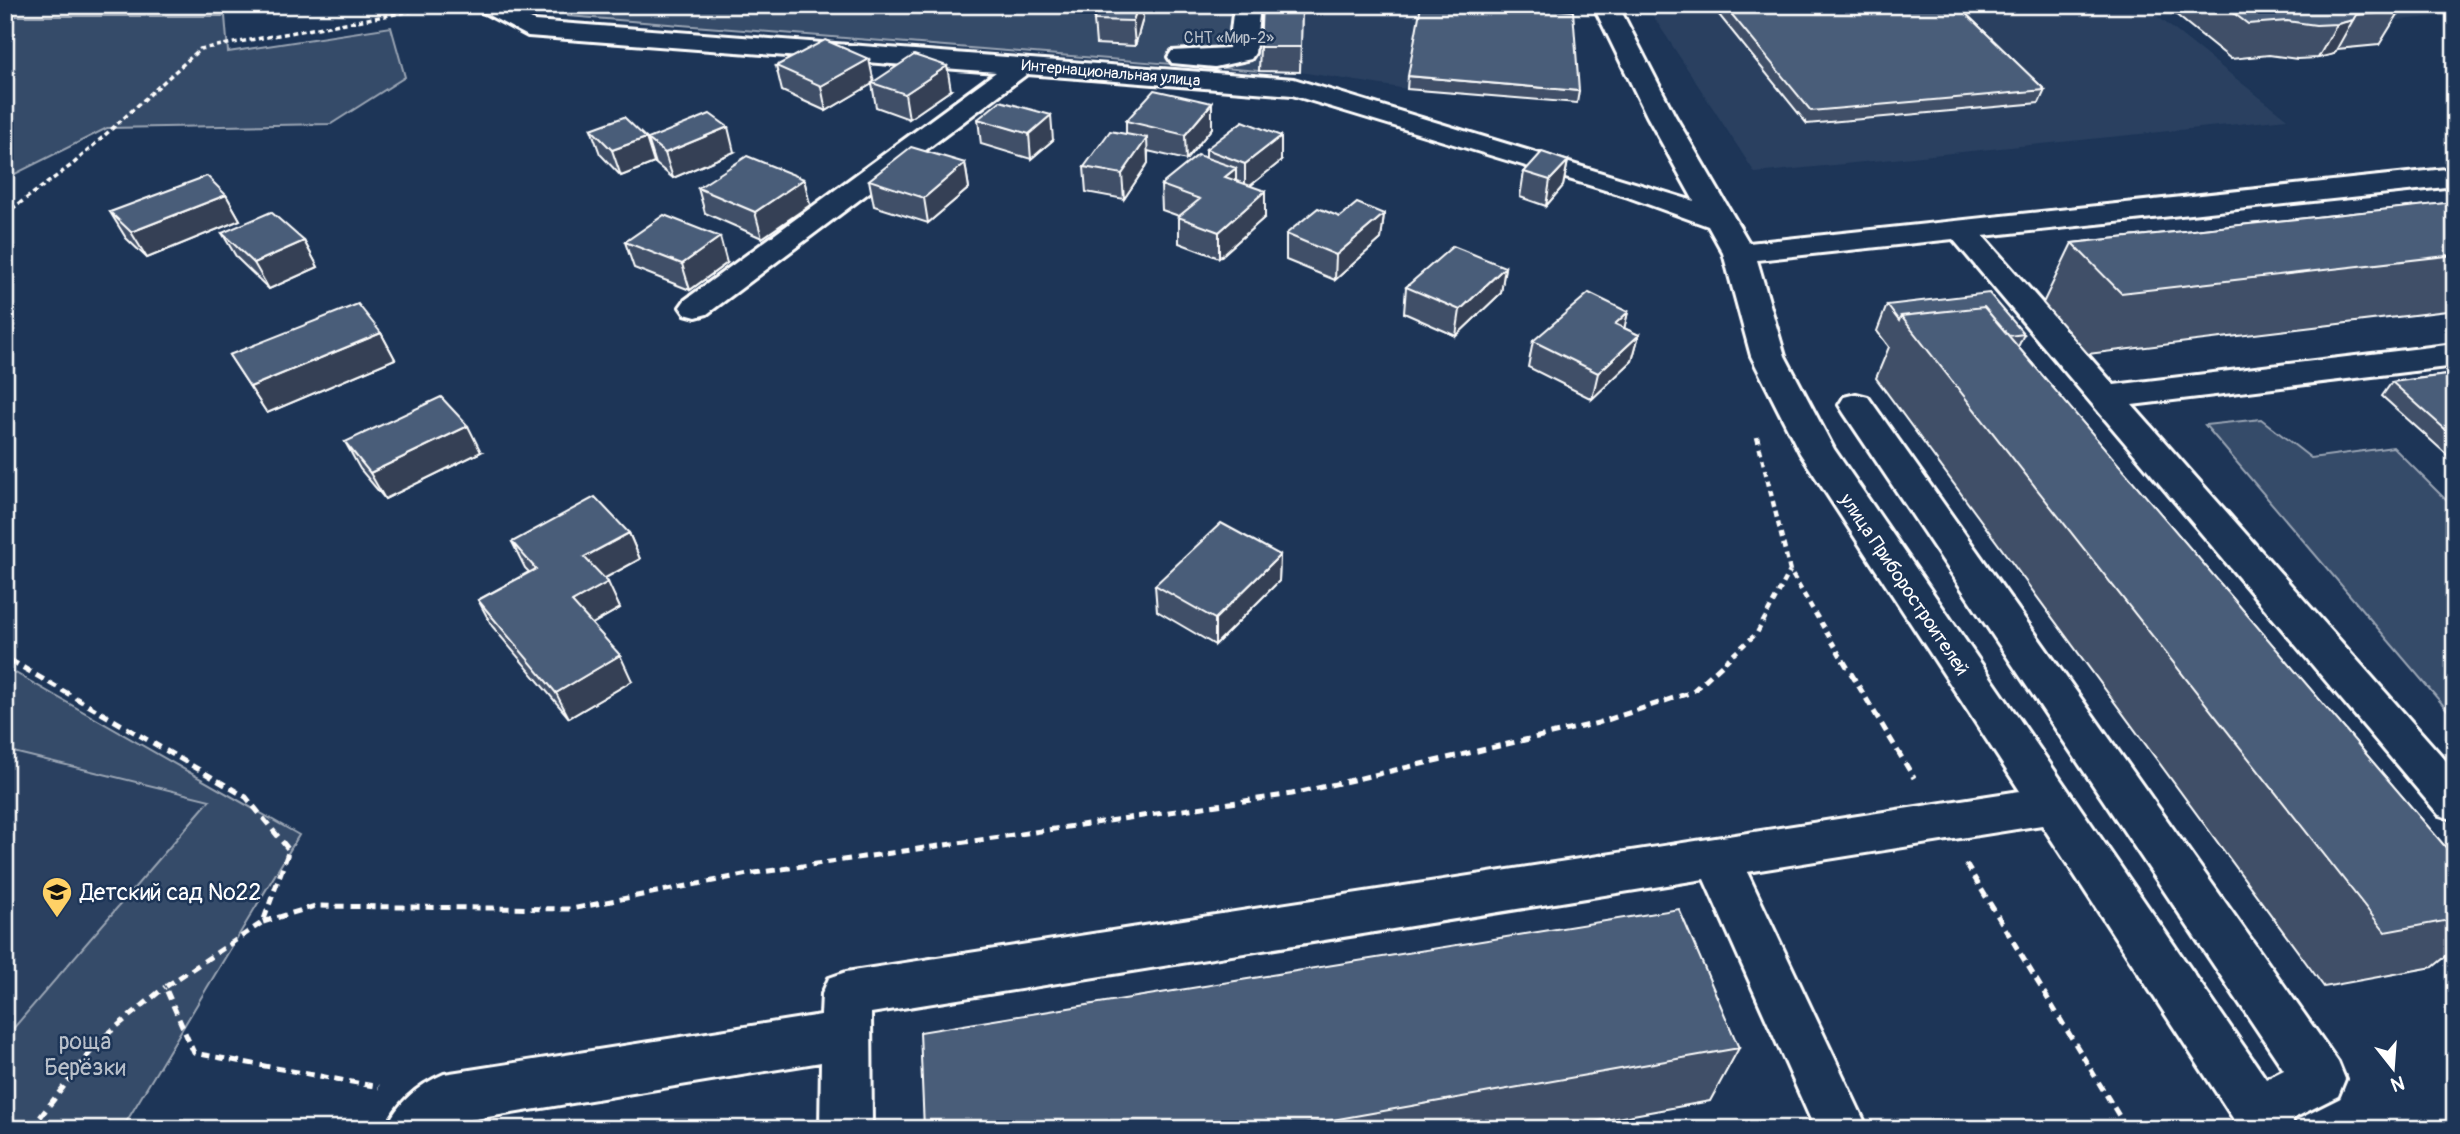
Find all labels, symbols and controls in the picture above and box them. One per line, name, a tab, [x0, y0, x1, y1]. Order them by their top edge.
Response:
park label: СНТ «Мир-2»	[1184, 28, 1274, 48]
street label: Интернациональная улица	[1021, 55, 1201, 91]
street label: улица Приборостроителей	[1834, 488, 1974, 680]
school or university icon: Детский сад №22	[40, 875, 74, 919]
place label: Детский сад №22	[79, 878, 261, 907]
park label: роща Берёзки	[44, 1027, 126, 1082]
north arrow	[2358, 1032, 2428, 1102]
text: N	[2388, 1070, 2407, 1097]

